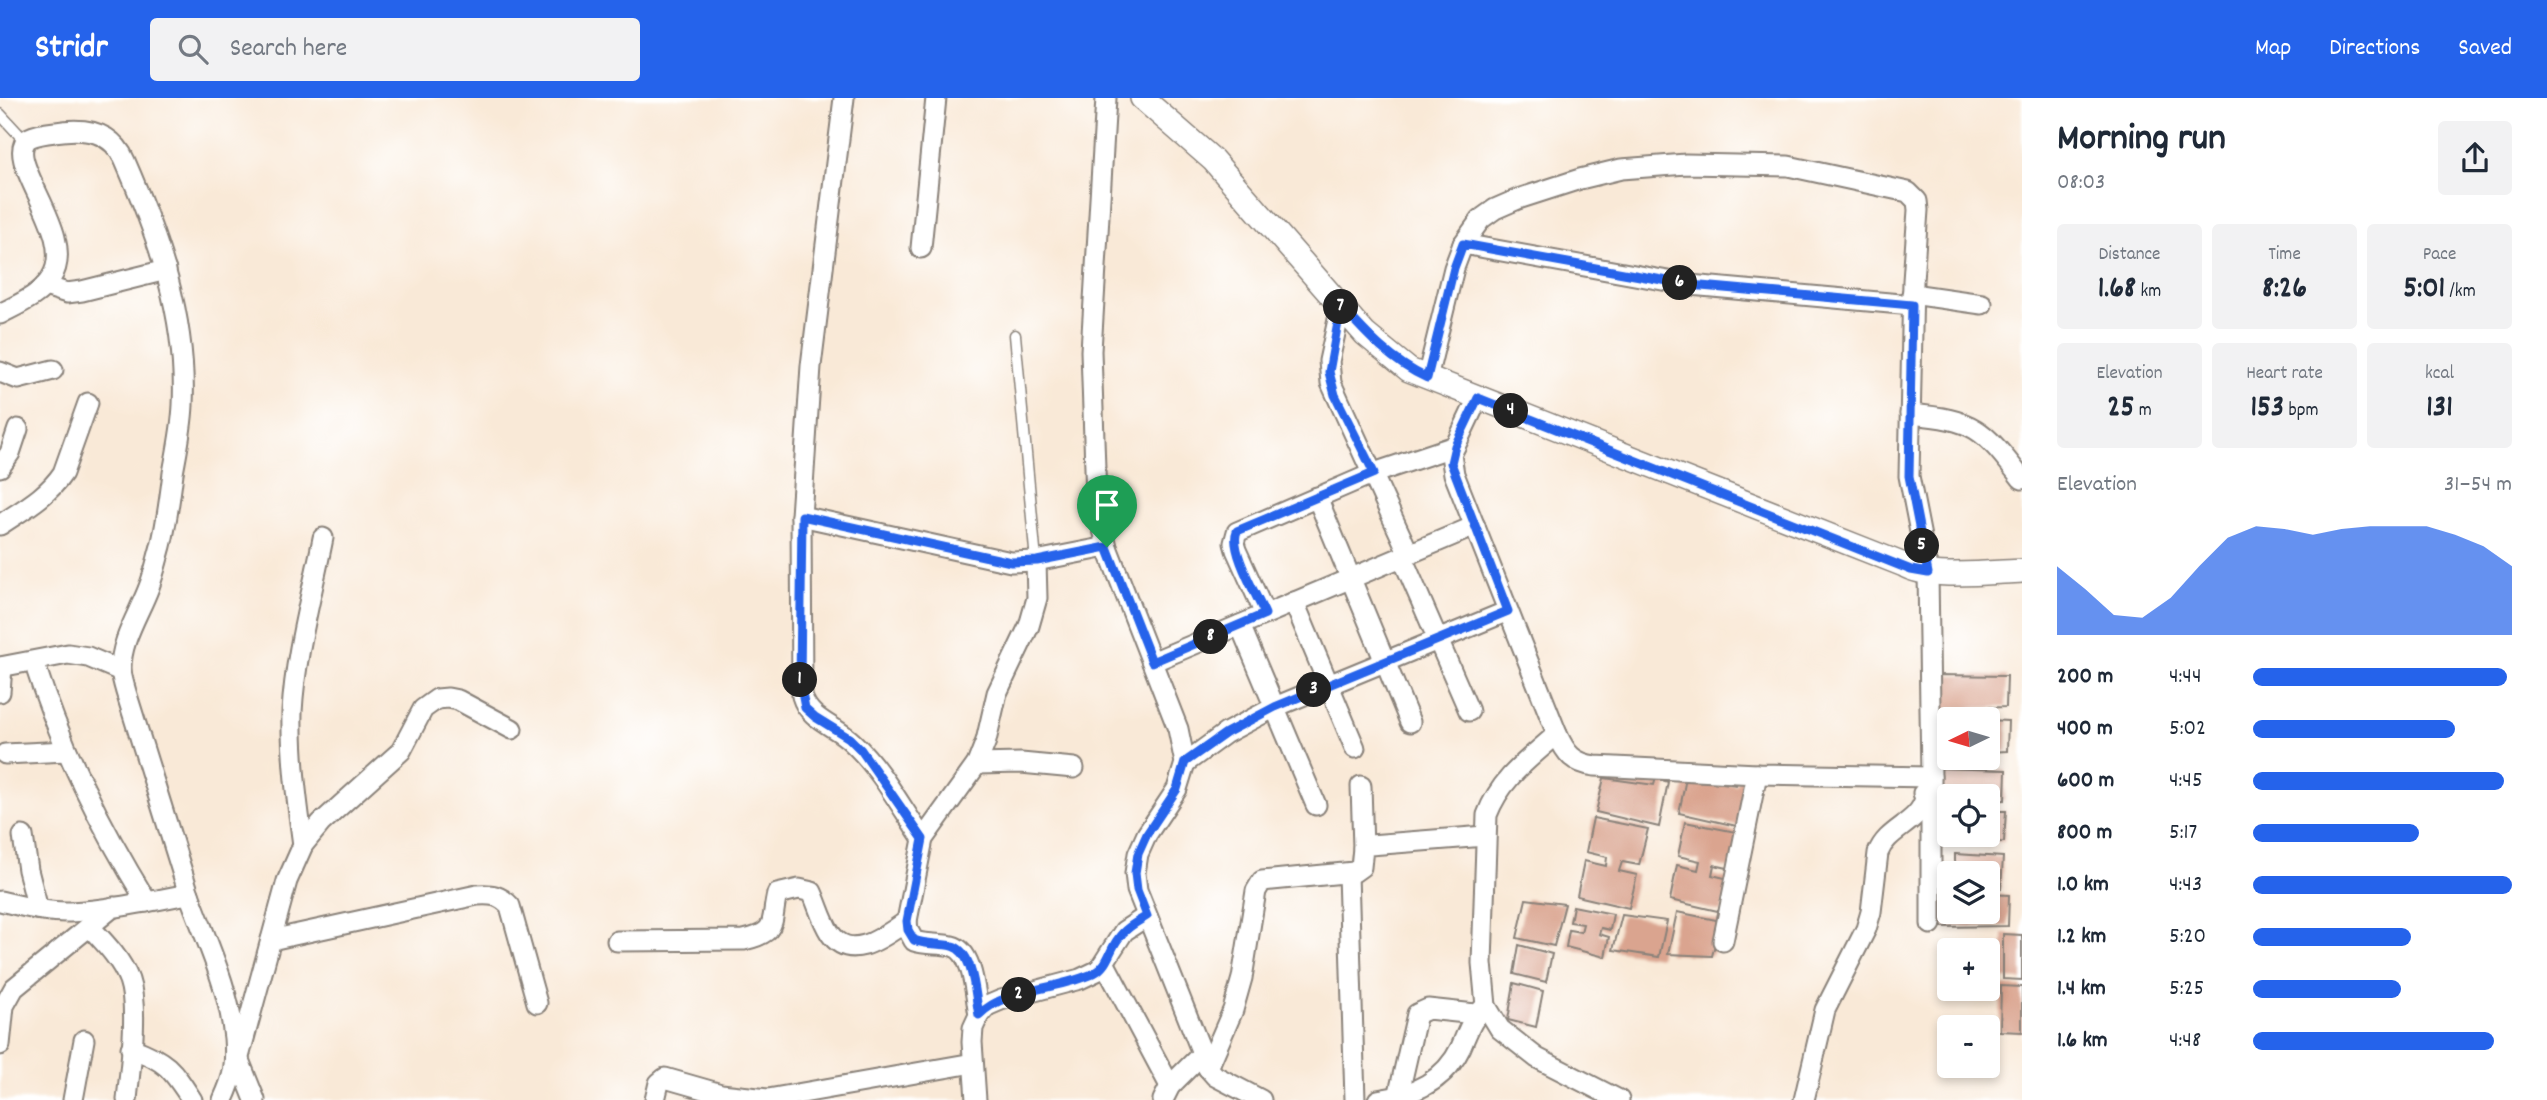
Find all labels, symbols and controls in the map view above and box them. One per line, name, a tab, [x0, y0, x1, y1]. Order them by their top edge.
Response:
search box	[150, 18, 640, 81]
text: Stridr	[35, 26, 108, 73]
icon: search	[174, 30, 212, 68]
text: Search here	[230, 31, 347, 68]
text: Map	[2255, 32, 2291, 66]
text: Directions	[2329, 32, 2420, 66]
text: Saved	[2458, 32, 2512, 66]
text: Morning run	[2057, 113, 2226, 168]
button: share	[2438, 121, 2512, 195]
text: 08:03	[2057, 167, 2105, 200]
text: Distance	[2099, 242, 2160, 269]
text: Time	[2268, 242, 2301, 269]
text: Pace	[2423, 242, 2456, 269]
pin: 6	[1662, 266, 1698, 300]
text: 6	[1675, 269, 1684, 296]
text: 1.68	[2098, 269, 2136, 312]
text: 8:26	[2262, 269, 2307, 312]
text: 5:01	[2403, 269, 2445, 312]
text: km	[2136, 279, 2161, 306]
text: /km	[2445, 279, 2476, 306]
pin: 7	[1324, 290, 1358, 325]
text: 7	[1337, 293, 1344, 320]
text: Elevation	[2096, 361, 2163, 388]
text: Heart rate	[2246, 361, 2323, 388]
text: kcal	[2425, 361, 2454, 388]
text: 25	[2107, 388, 2134, 431]
text: 153	[2250, 388, 2284, 431]
text: 131	[2426, 388, 2453, 431]
pin: 4	[1494, 394, 1528, 428]
text: 4	[1507, 397, 1514, 424]
text: m	[2134, 398, 2152, 425]
text: bpm	[2284, 398, 2319, 425]
text: Elevation	[2057, 469, 2137, 502]
text: 31–54 m	[2444, 469, 2512, 502]
pin	[1077, 475, 1137, 547]
icon: arrive	[1088, 486, 1126, 524]
pin: 5	[1904, 528, 1940, 564]
text: 5	[1917, 532, 1926, 559]
pin: 8	[1194, 620, 1228, 654]
text: 8	[1207, 623, 1214, 650]
text: 200 m	[2057, 661, 2113, 694]
text: 4:44	[2169, 661, 2201, 694]
pin: 1	[782, 662, 818, 698]
text: 1	[797, 666, 802, 693]
pin: 3	[1296, 672, 1332, 708]
text: 3	[1309, 676, 1318, 703]
north arrow	[1937, 707, 2000, 770]
map controls	[1937, 707, 2000, 1078]
text: 400 m	[2057, 713, 2113, 746]
text: 5:02	[2169, 713, 2206, 746]
text: 600 m	[2057, 765, 2114, 798]
text: 4:45	[2169, 765, 2203, 798]
button: locate	[1937, 784, 2000, 847]
text: 800 m	[2057, 817, 2112, 850]
text: 5:17	[2169, 817, 2197, 850]
button: layers	[1937, 861, 2000, 924]
text: 1.0 km	[2057, 869, 2109, 902]
text: 4:43	[2169, 869, 2202, 902]
text: 1.2 km	[2057, 921, 2106, 954]
text: 5:20	[2169, 921, 2206, 954]
button: +	[1937, 938, 2000, 1001]
text: 1.4 km	[2057, 973, 2106, 1006]
text: 5:25	[2169, 973, 2204, 1006]
pin: 2	[1002, 978, 1036, 1012]
text: 2	[1014, 981, 1023, 1008]
button: −	[1937, 1015, 2000, 1078]
text: 1.6 km	[2057, 1025, 2108, 1058]
text: 4:48	[2169, 1025, 2201, 1058]

